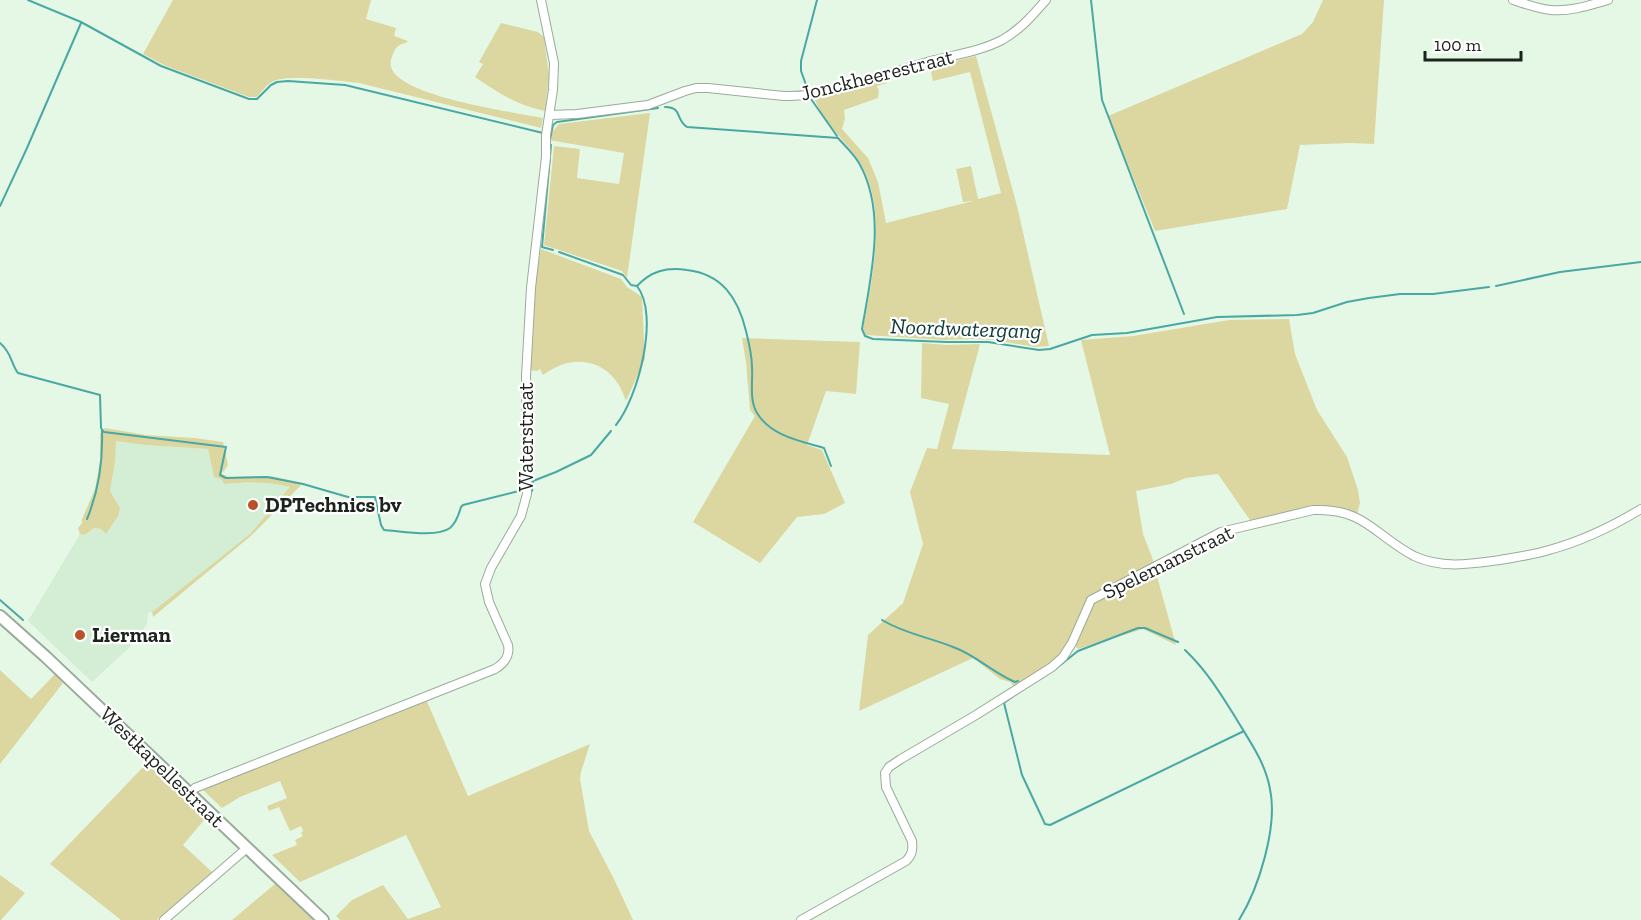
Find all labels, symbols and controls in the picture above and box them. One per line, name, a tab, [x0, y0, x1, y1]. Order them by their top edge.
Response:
scale bar	[1425, 24, 1521, 62]
text: 100 m	[1434, 34, 1482, 56]
street label: Jonckheerestraat	[798, 43, 956, 106]
water label: Noordwatergang	[890, 312, 1043, 345]
street label: Waterstraat	[513, 382, 538, 492]
place label: DPTechnics bv	[265, 492, 402, 517]
marker: DPTechnics bv	[246, 498, 260, 512]
street label: Spelemanstraat	[1098, 519, 1237, 604]
place label: Lierman	[92, 622, 171, 647]
marker: Lierman	[73, 628, 87, 642]
street label: Westkapellestraat	[95, 701, 230, 832]

